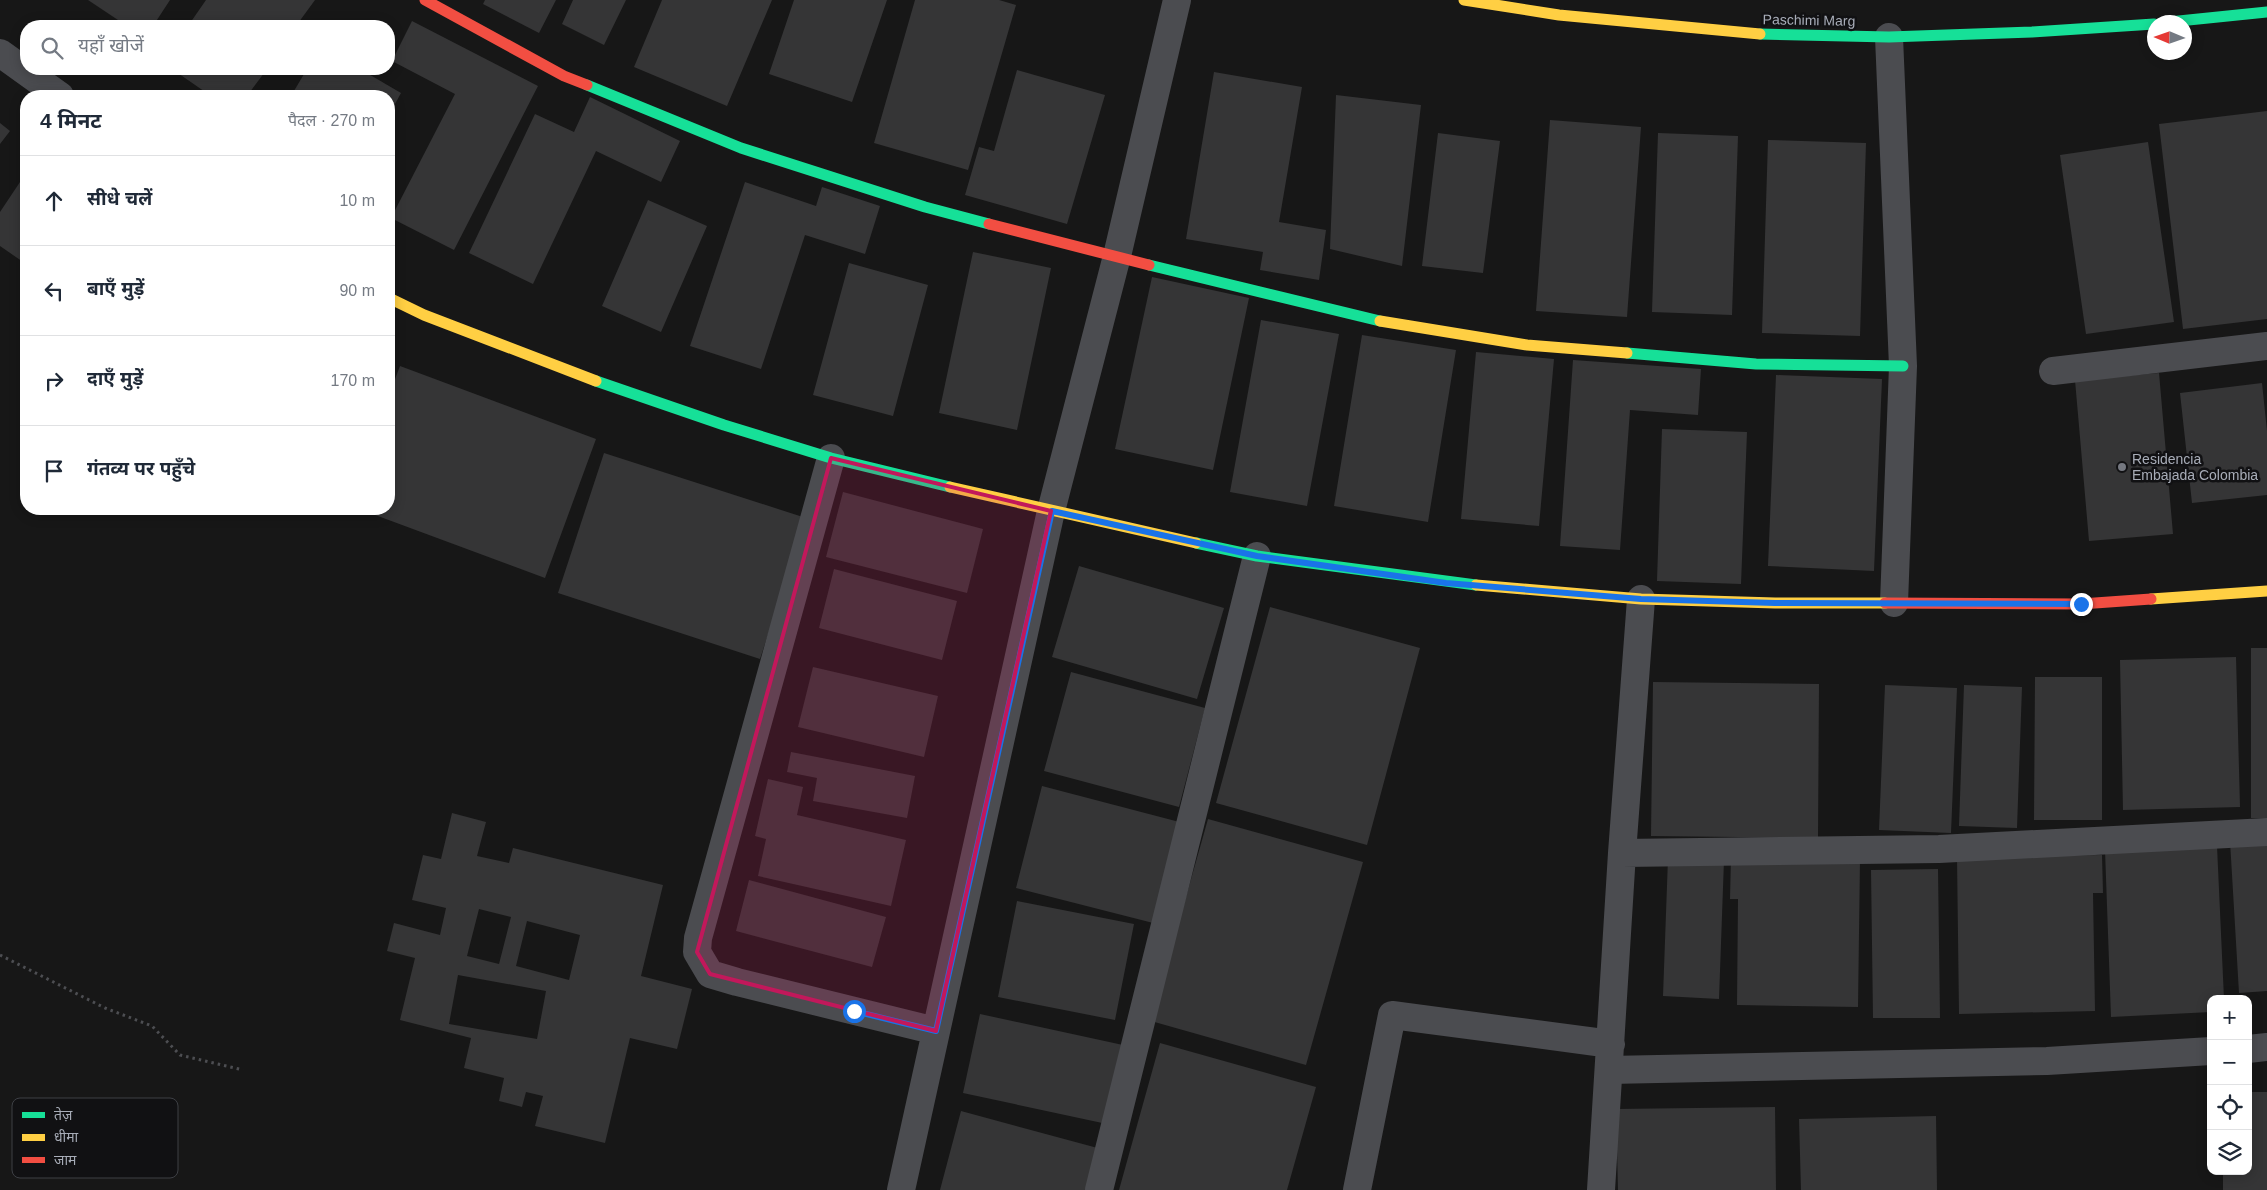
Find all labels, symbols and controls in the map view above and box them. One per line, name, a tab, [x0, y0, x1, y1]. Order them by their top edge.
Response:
street label: Paschimi Marg	[1763, 11, 1855, 29]
north arrow	[2147, 15, 2192, 60]
search box	[20, 20, 395, 75]
icon: search	[38, 34, 66, 62]
text: यहाँ खोजें	[78, 35, 144, 56]
text: 4 मिनट	[40, 109, 102, 132]
text: पैदल · 270 m	[288, 112, 375, 129]
icon: ahead	[40, 187, 68, 215]
text: सीधे चलें	[87, 188, 152, 209]
text: 10 m	[339, 192, 375, 209]
icon: left	[40, 277, 68, 305]
text: बाएँ मुड़ें	[87, 278, 144, 299]
text: 90 m	[339, 282, 375, 299]
icon: right	[40, 367, 68, 395]
text: दाएँ मुड़ें	[87, 368, 143, 389]
text: 170 m	[331, 372, 375, 389]
place label: Residencia Embajada Colombia	[2132, 451, 2258, 483]
icon: arrive	[40, 457, 68, 485]
text: गंतव्य पर पहुँचे	[87, 458, 195, 479]
marker: Residencia Embajada Colombia	[2116, 461, 2128, 473]
route end	[2070, 593, 2093, 616]
map controls	[2207, 995, 2252, 1175]
button: +	[2207, 995, 2252, 1040]
route start	[843, 1000, 866, 1023]
button: −	[2207, 1040, 2252, 1085]
button: locate	[2207, 1085, 2252, 1130]
legend	[12, 1098, 178, 1178]
text: तेज़	[54, 1106, 73, 1123]
text: धीमा	[54, 1129, 79, 1145]
button: layers	[2207, 1130, 2252, 1175]
text: जाम	[54, 1152, 77, 1168]

